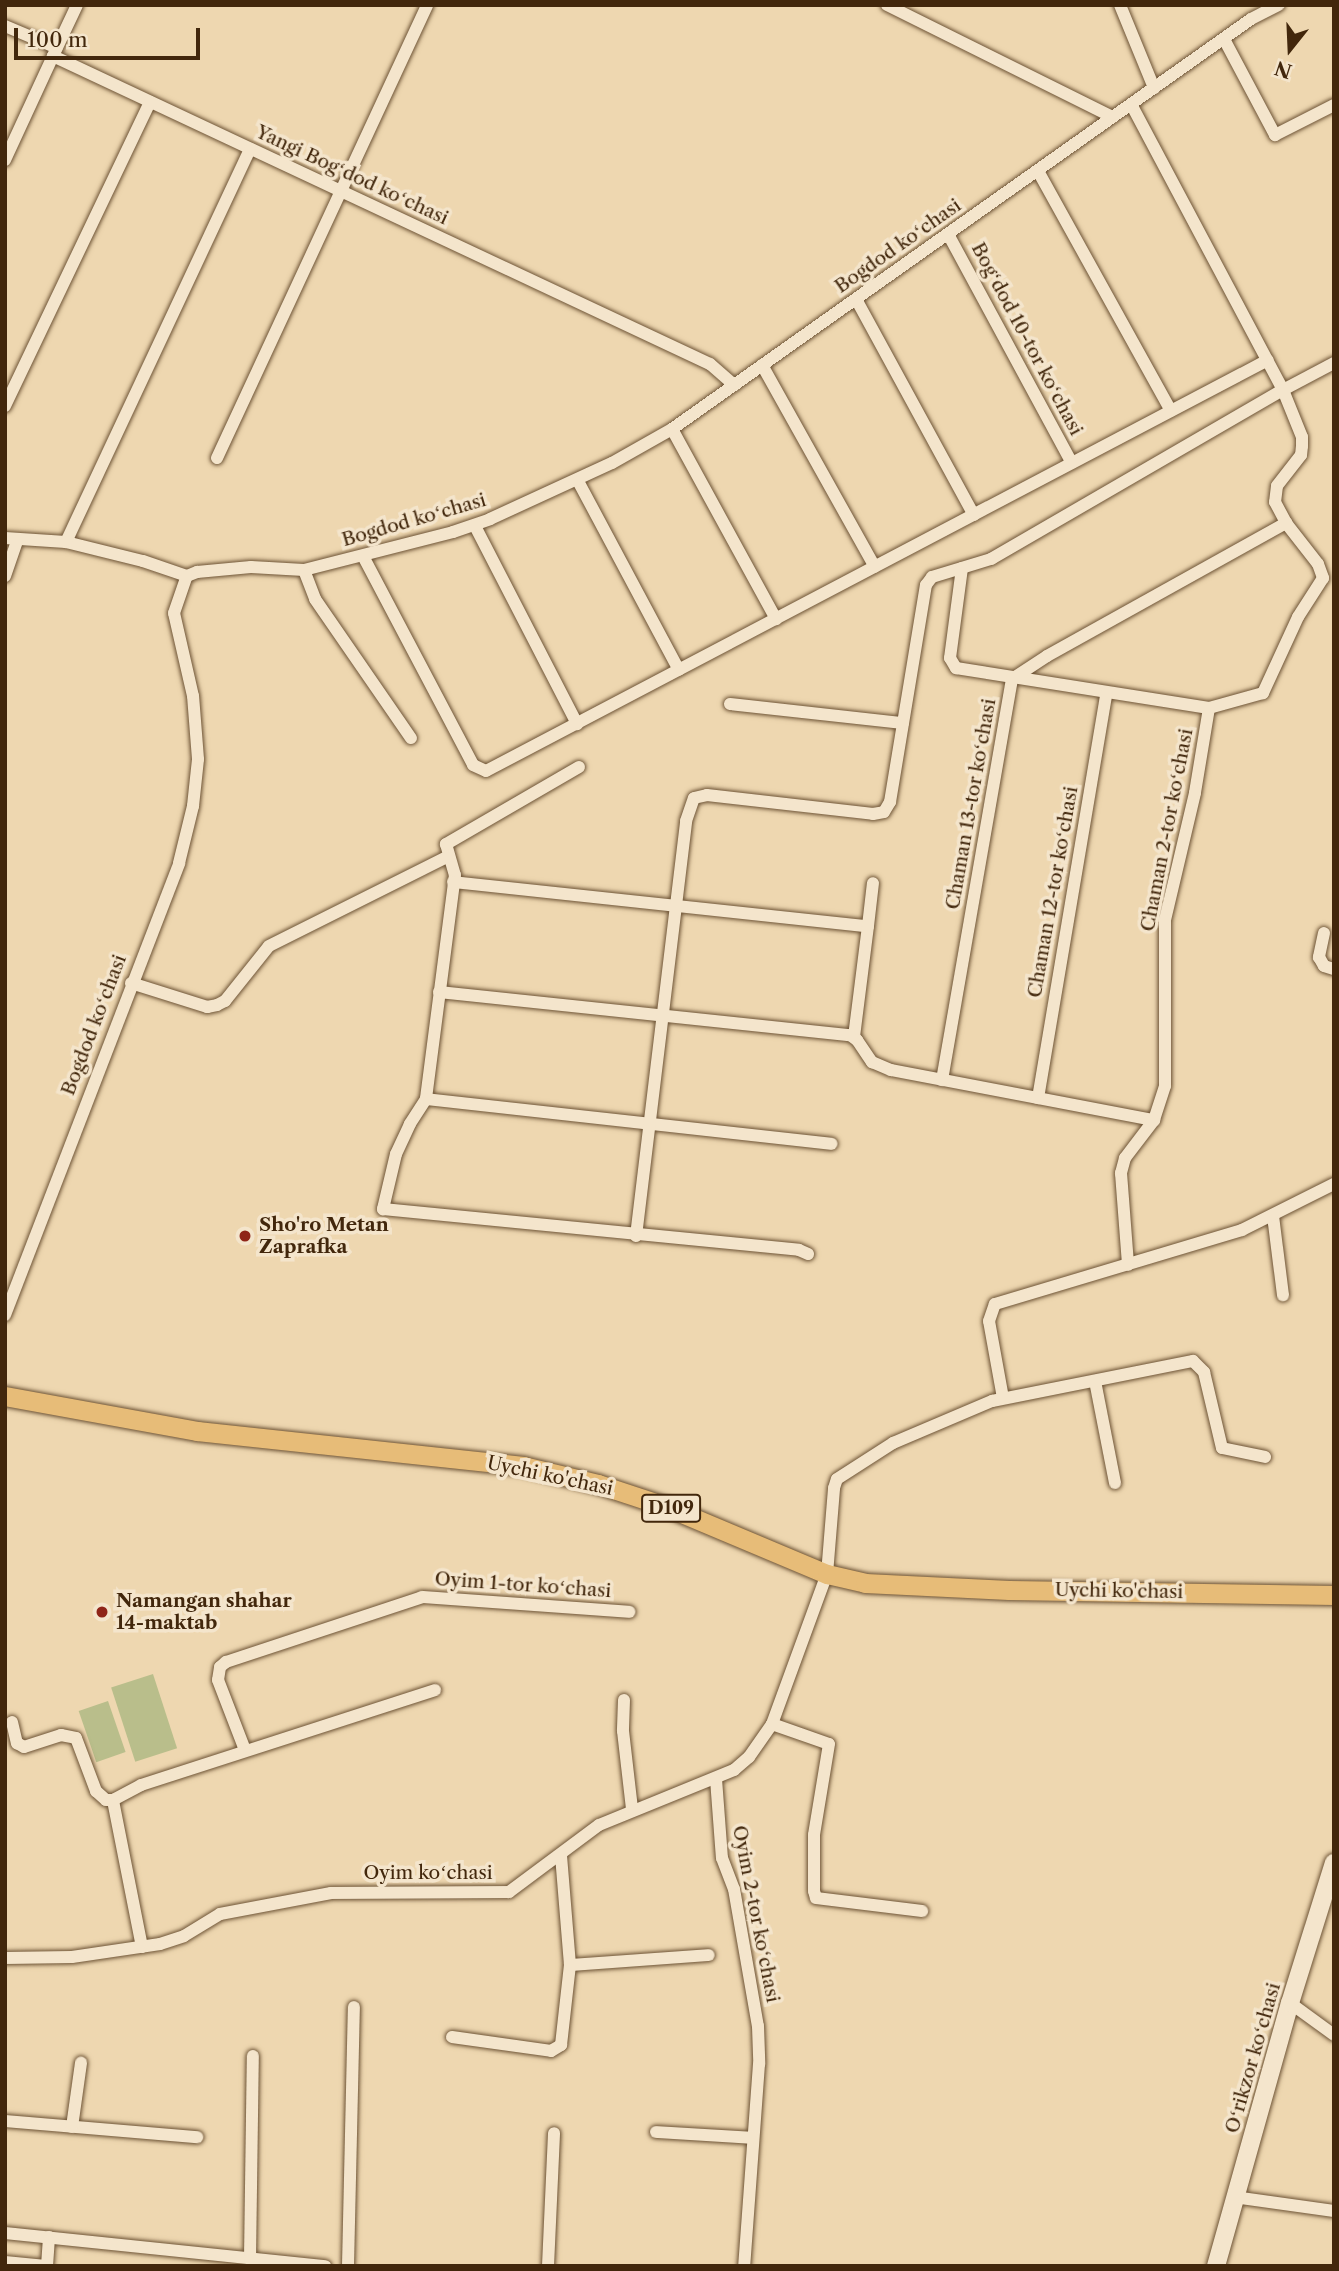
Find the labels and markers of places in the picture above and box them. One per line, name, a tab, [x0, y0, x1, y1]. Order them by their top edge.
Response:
place label: Sho'ro Metan Zaprafka	[259, 1214, 389, 1258]
marker: Sho'ro Metan Zaprafka	[237, 1228, 253, 1244]
place label: Namangan shahar 14-maktab	[116, 1590, 292, 1634]
marker: Namangan shahar 14-maktab	[94, 1604, 110, 1620]

